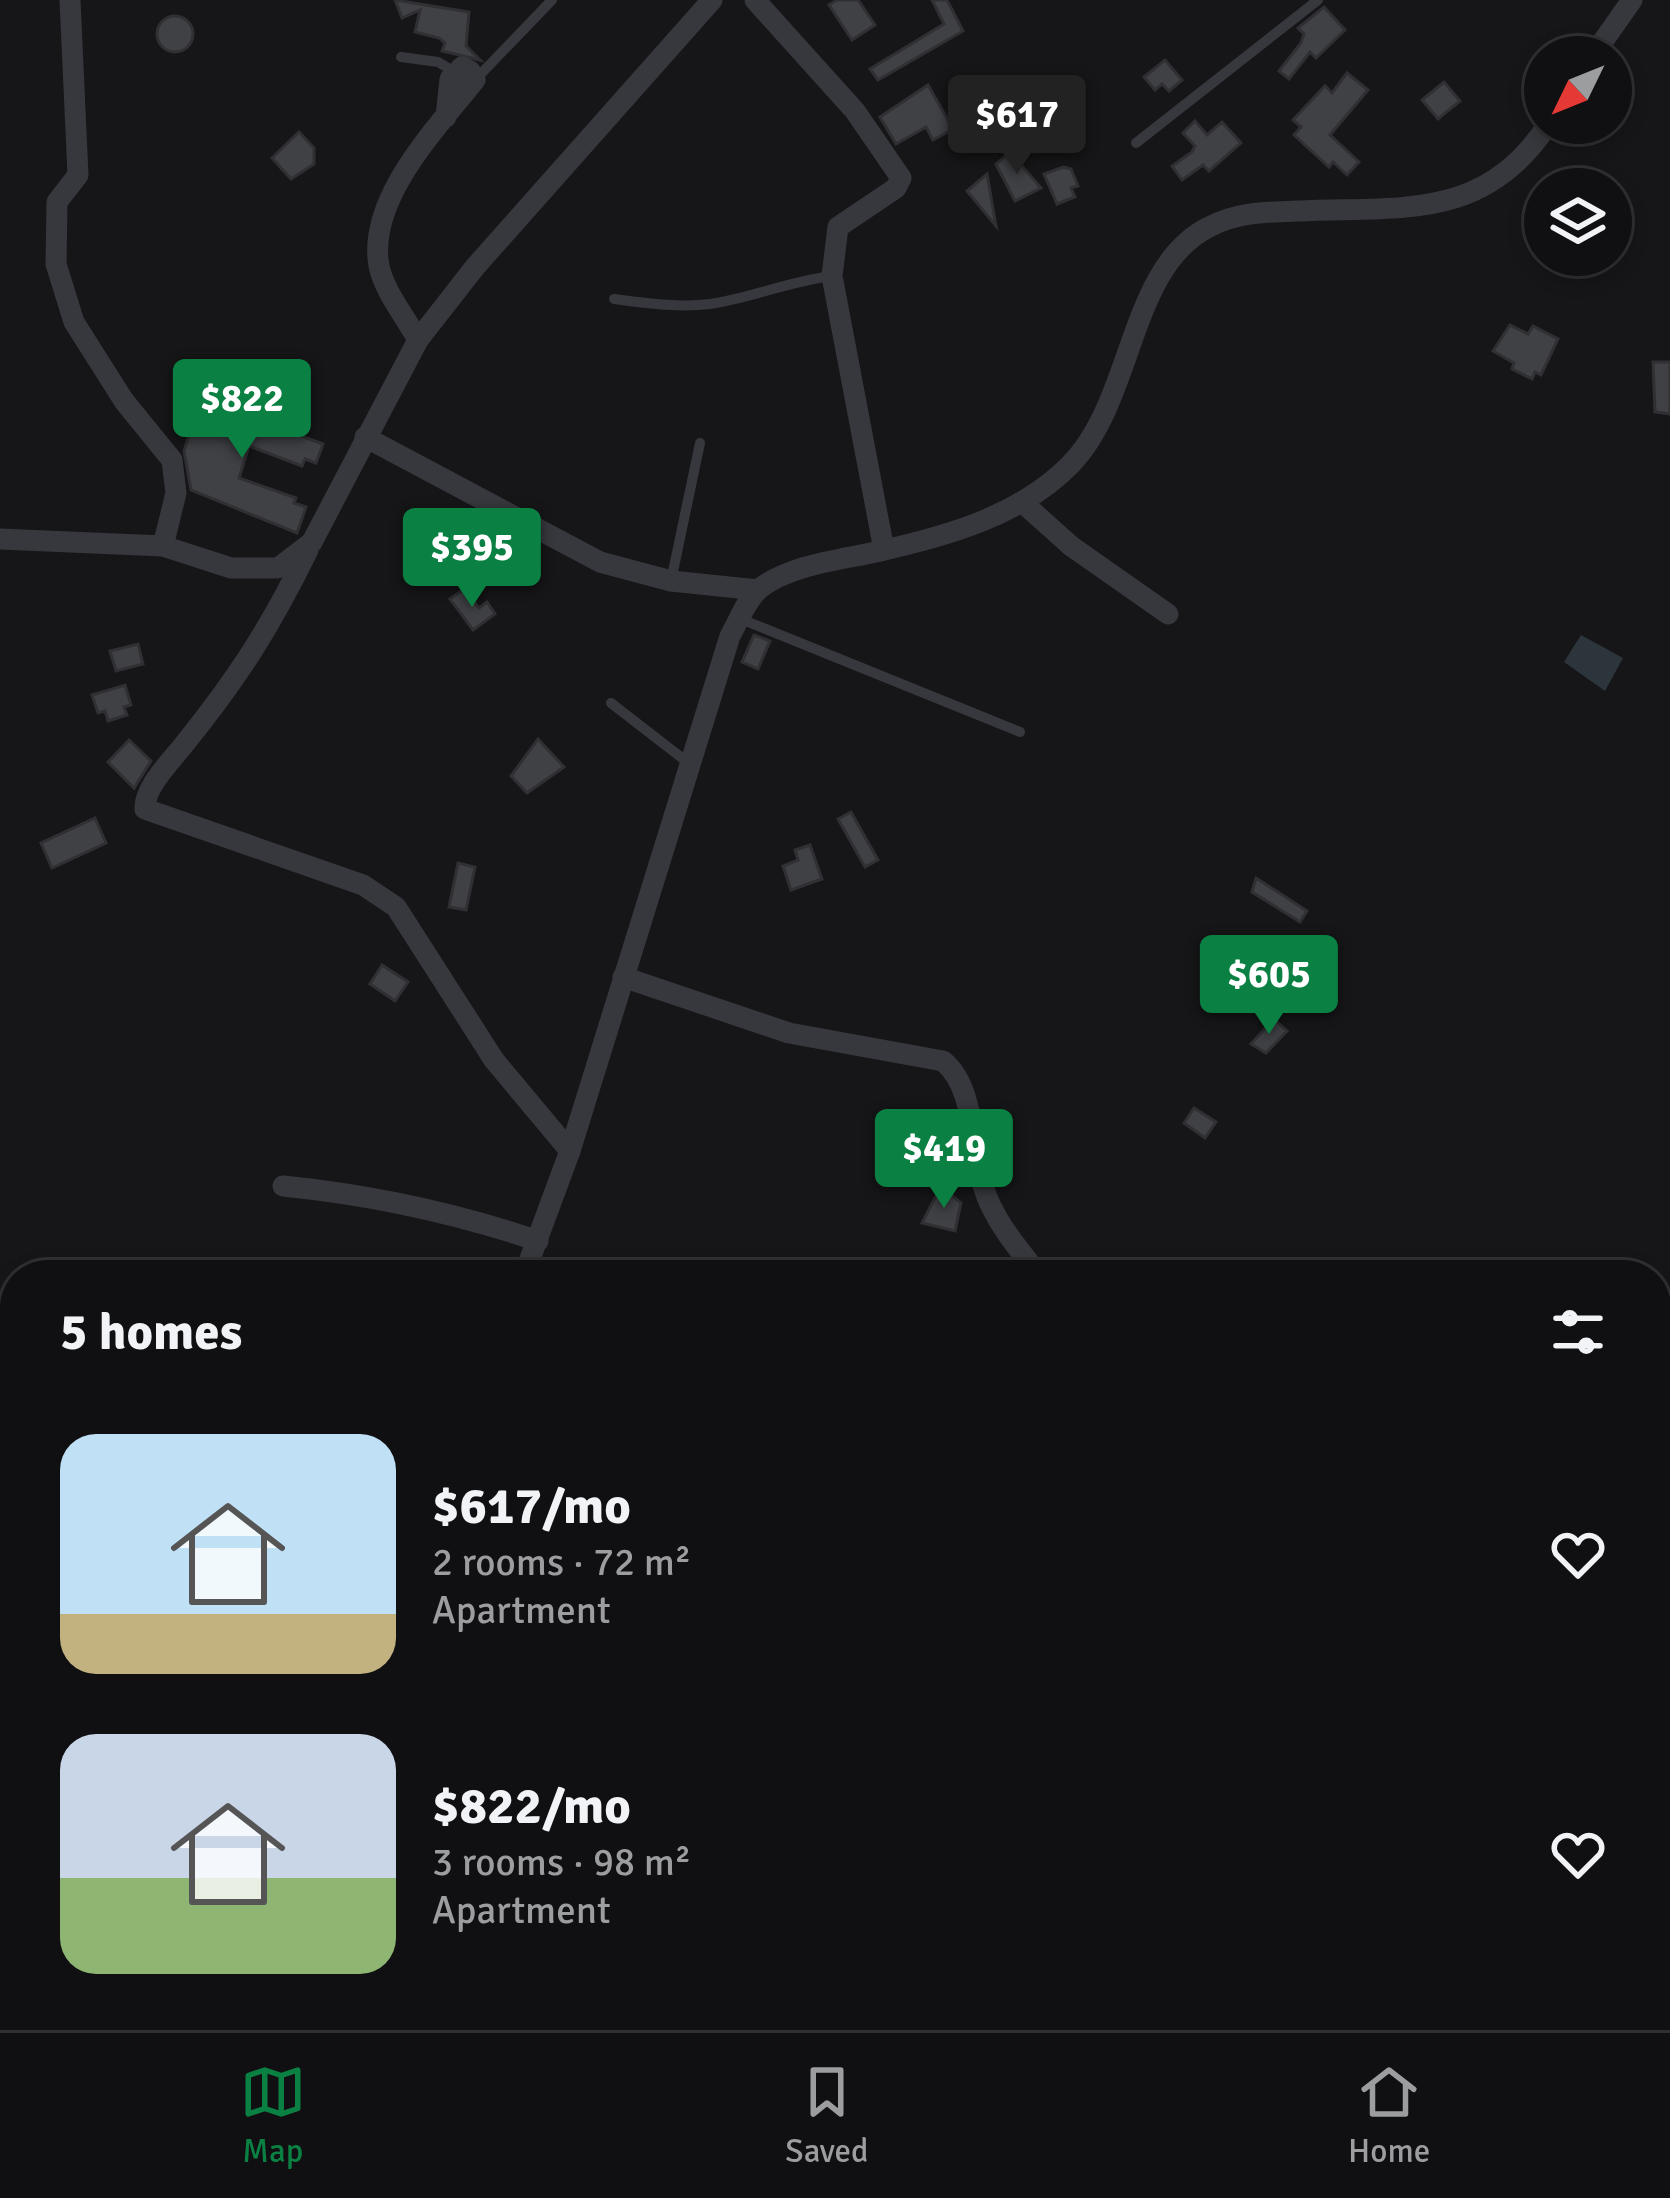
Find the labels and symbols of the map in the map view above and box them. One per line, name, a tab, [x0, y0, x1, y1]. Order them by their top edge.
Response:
north arrow	[1524, 36, 1632, 144]
pin: $617	[946, 75, 1088, 177]
pin: $822	[171, 359, 313, 461]
pin: $395	[401, 508, 543, 610]
pin: $605	[1198, 935, 1340, 1037]
pin: $419	[873, 1109, 1015, 1211]

